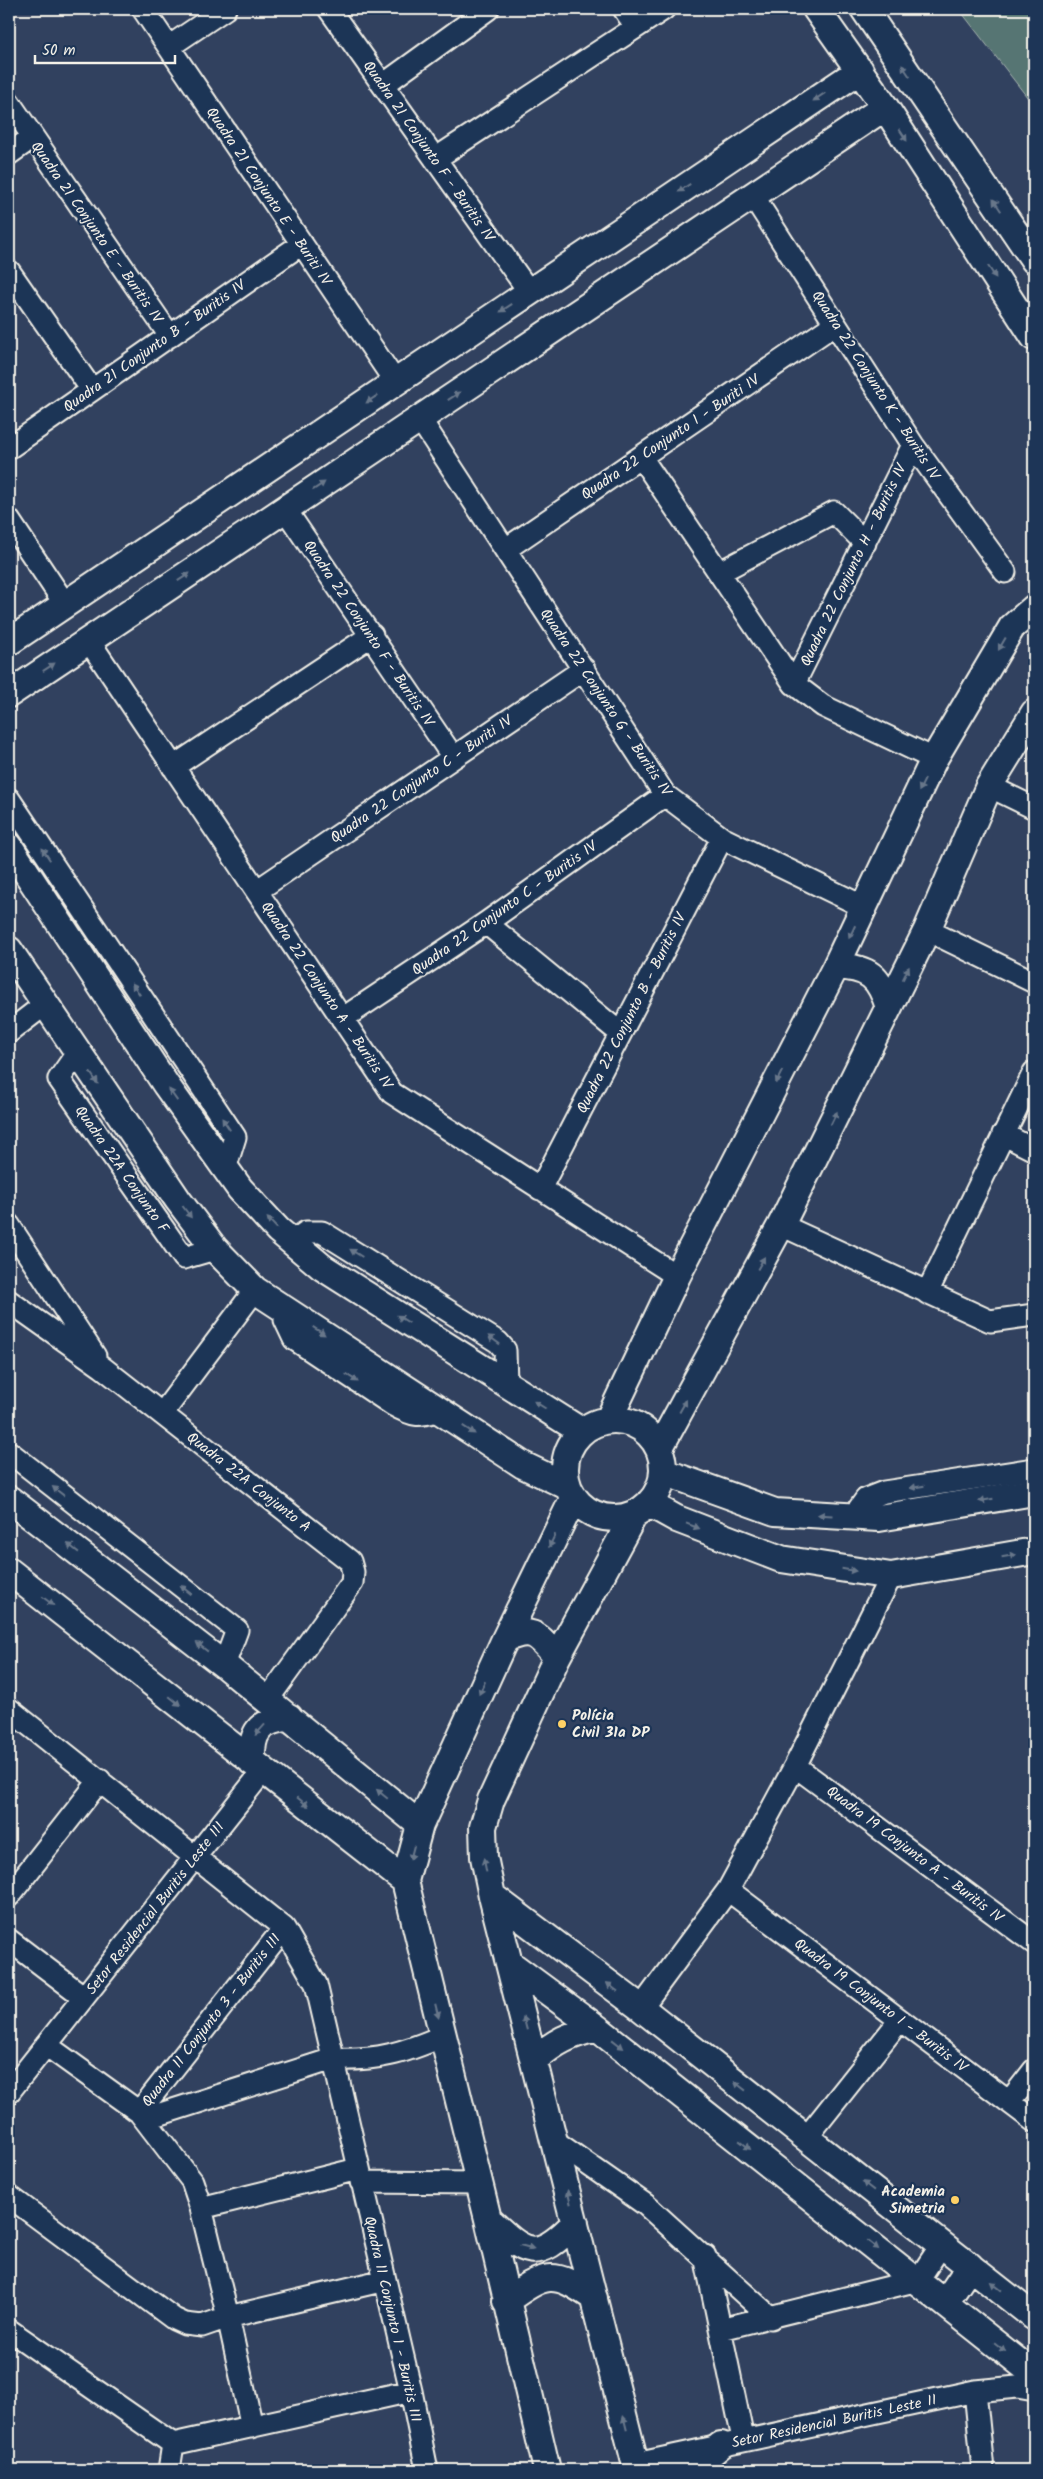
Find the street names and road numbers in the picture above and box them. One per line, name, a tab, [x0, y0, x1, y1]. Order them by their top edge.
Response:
street label: Quadra 21 Conjunto F - Buritis IV	[356, 56, 501, 248]
street label: Quadra 21 Conjunto E - Buriti IV	[199, 102, 338, 292]
street label: Quadra 21 Conjunto E - Buritis IV	[24, 137, 169, 329]
street label: Quadra 21 Conjunto B - Buritis IV	[58, 274, 252, 419]
street label: Quadra 22 Conjunto K - Buritis IV	[805, 286, 946, 486]
street label: Quadra 22 Conjunto I - Buriti IV	[576, 368, 766, 507]
street label: Quadra 22 Conjunto H - Buritis IV	[794, 459, 914, 671]
street label: Quadra 22 Conjunto F - Buritis IV	[297, 535, 440, 733]
street label: Quadra 22 Conjunto G - Buritis IV	[533, 604, 678, 802]
street label: Quadra 22 Conjunto C - Buriti IV	[326, 709, 518, 850]
street label: Quadra 22 Conjunto C - Buritis IV	[407, 835, 603, 982]
street label: Quadra 22 Conjunto A - Buritis IV	[254, 897, 399, 1095]
street label: Quadra 22 Conjunto B - Buritis IV	[571, 908, 694, 1118]
street label: Quadra 22A Conjunto F	[68, 1101, 175, 1239]
street label: Quadra 22A Conjunto A	[181, 1426, 316, 1539]
street label: Quadra 19 Conjunto A - Buritis IV	[821, 1780, 1009, 1930]
street label: Setor Residencial Buritis Leste III	[80, 1817, 231, 2000]
street label: Quadra 11 Conjunto 3 - Buritis III	[136, 1928, 288, 2113]
street label: Quadra 19 Conjunto I - Buritis IV	[788, 1932, 973, 2080]
street label: Quadra 11 Conjunto 1 - Buritis III	[357, 2214, 428, 2425]
street label: Setor Residencial Buritis Leste II	[729, 2388, 939, 2455]

